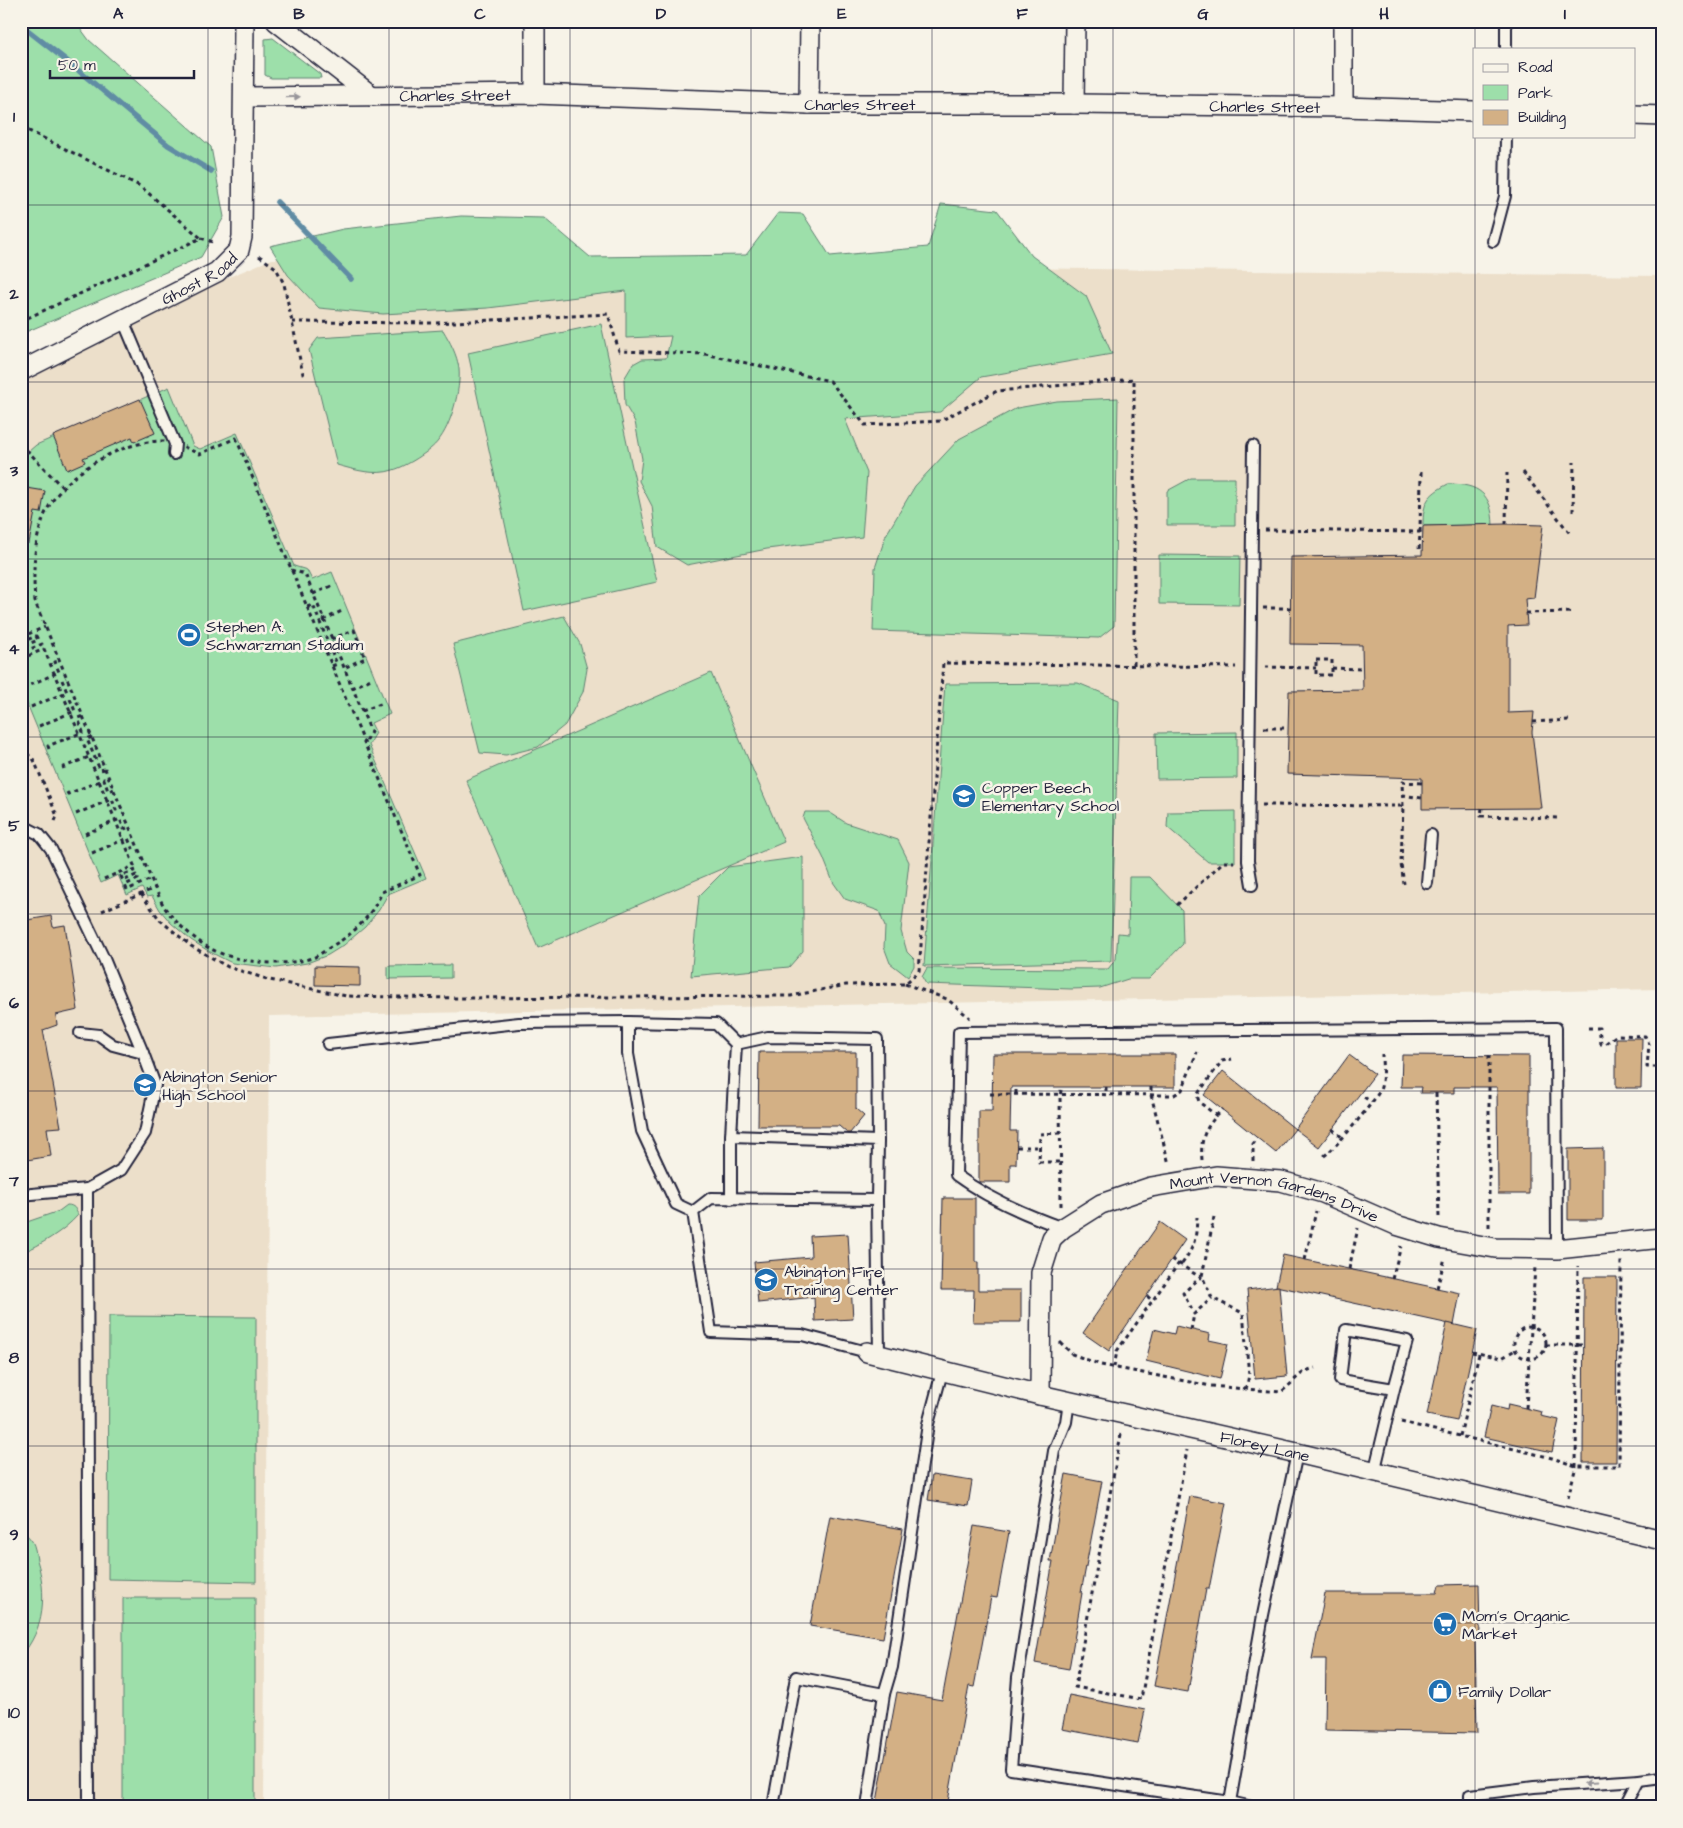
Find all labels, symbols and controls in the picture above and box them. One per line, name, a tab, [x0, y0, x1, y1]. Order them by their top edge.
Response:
text: A	[113, 3, 124, 25]
text: B	[293, 3, 305, 25]
text: C	[474, 3, 486, 25]
text: D	[656, 3, 667, 25]
text: E	[837, 3, 847, 25]
text: F	[1016, 3, 1028, 25]
text: G	[1197, 3, 1209, 25]
text: H	[1379, 3, 1389, 25]
text: I	[1564, 3, 1566, 25]
scale bar	[50, 48, 194, 80]
legend	[1473, 48, 1636, 138]
text: 50 m	[58, 55, 96, 76]
text: Road	[1518, 57, 1553, 78]
text: Park	[1518, 83, 1553, 104]
street label: Charles Street	[399, 84, 511, 107]
one-way arrow	[286, 92, 302, 100]
street label: Charles Street	[804, 94, 916, 116]
street label: Charles Street	[1209, 96, 1321, 119]
text: 1	[13, 106, 16, 128]
text: Building	[1518, 107, 1566, 129]
street label: Ghost Road	[158, 248, 243, 310]
text: 2	[8, 283, 19, 305]
text: 3	[9, 460, 19, 482]
place label: Stephen A. Schwarzman Stadium	[206, 616, 364, 656]
sports icon: Stephen A. Schwarzman Stadium	[176, 622, 202, 648]
text: 4	[9, 638, 20, 660]
place label: Copper Beech Elementary School	[982, 777, 1119, 818]
school or university icon: Copper Beech Elementary School	[951, 783, 977, 809]
text: 5	[8, 815, 20, 837]
text: 6	[9, 992, 19, 1014]
place label: Abington Senior High School	[162, 1066, 277, 1107]
school or university icon: Abington Senior High School	[132, 1072, 158, 1098]
street label: Mount Vernon Gardens Drive	[1168, 1166, 1382, 1228]
text: 7	[8, 1170, 19, 1192]
place label: Abington Fire Training Center	[784, 1261, 899, 1302]
school or university icon: Abington Fire Training Center	[753, 1267, 779, 1293]
text: 8	[9, 1347, 20, 1369]
street label: Florey Lane	[1218, 1426, 1312, 1468]
text: 9	[9, 1524, 19, 1546]
place label: Mom's Organic Market	[1462, 1605, 1570, 1645]
supermarket icon: Mom's Organic Market	[1432, 1611, 1458, 1637]
shop icon: Family Dollar	[1427, 1678, 1453, 1704]
place label: Family Dollar	[1458, 1681, 1551, 1704]
text: 10	[8, 1702, 20, 1724]
one-way arrow	[1582, 1780, 1598, 1788]

